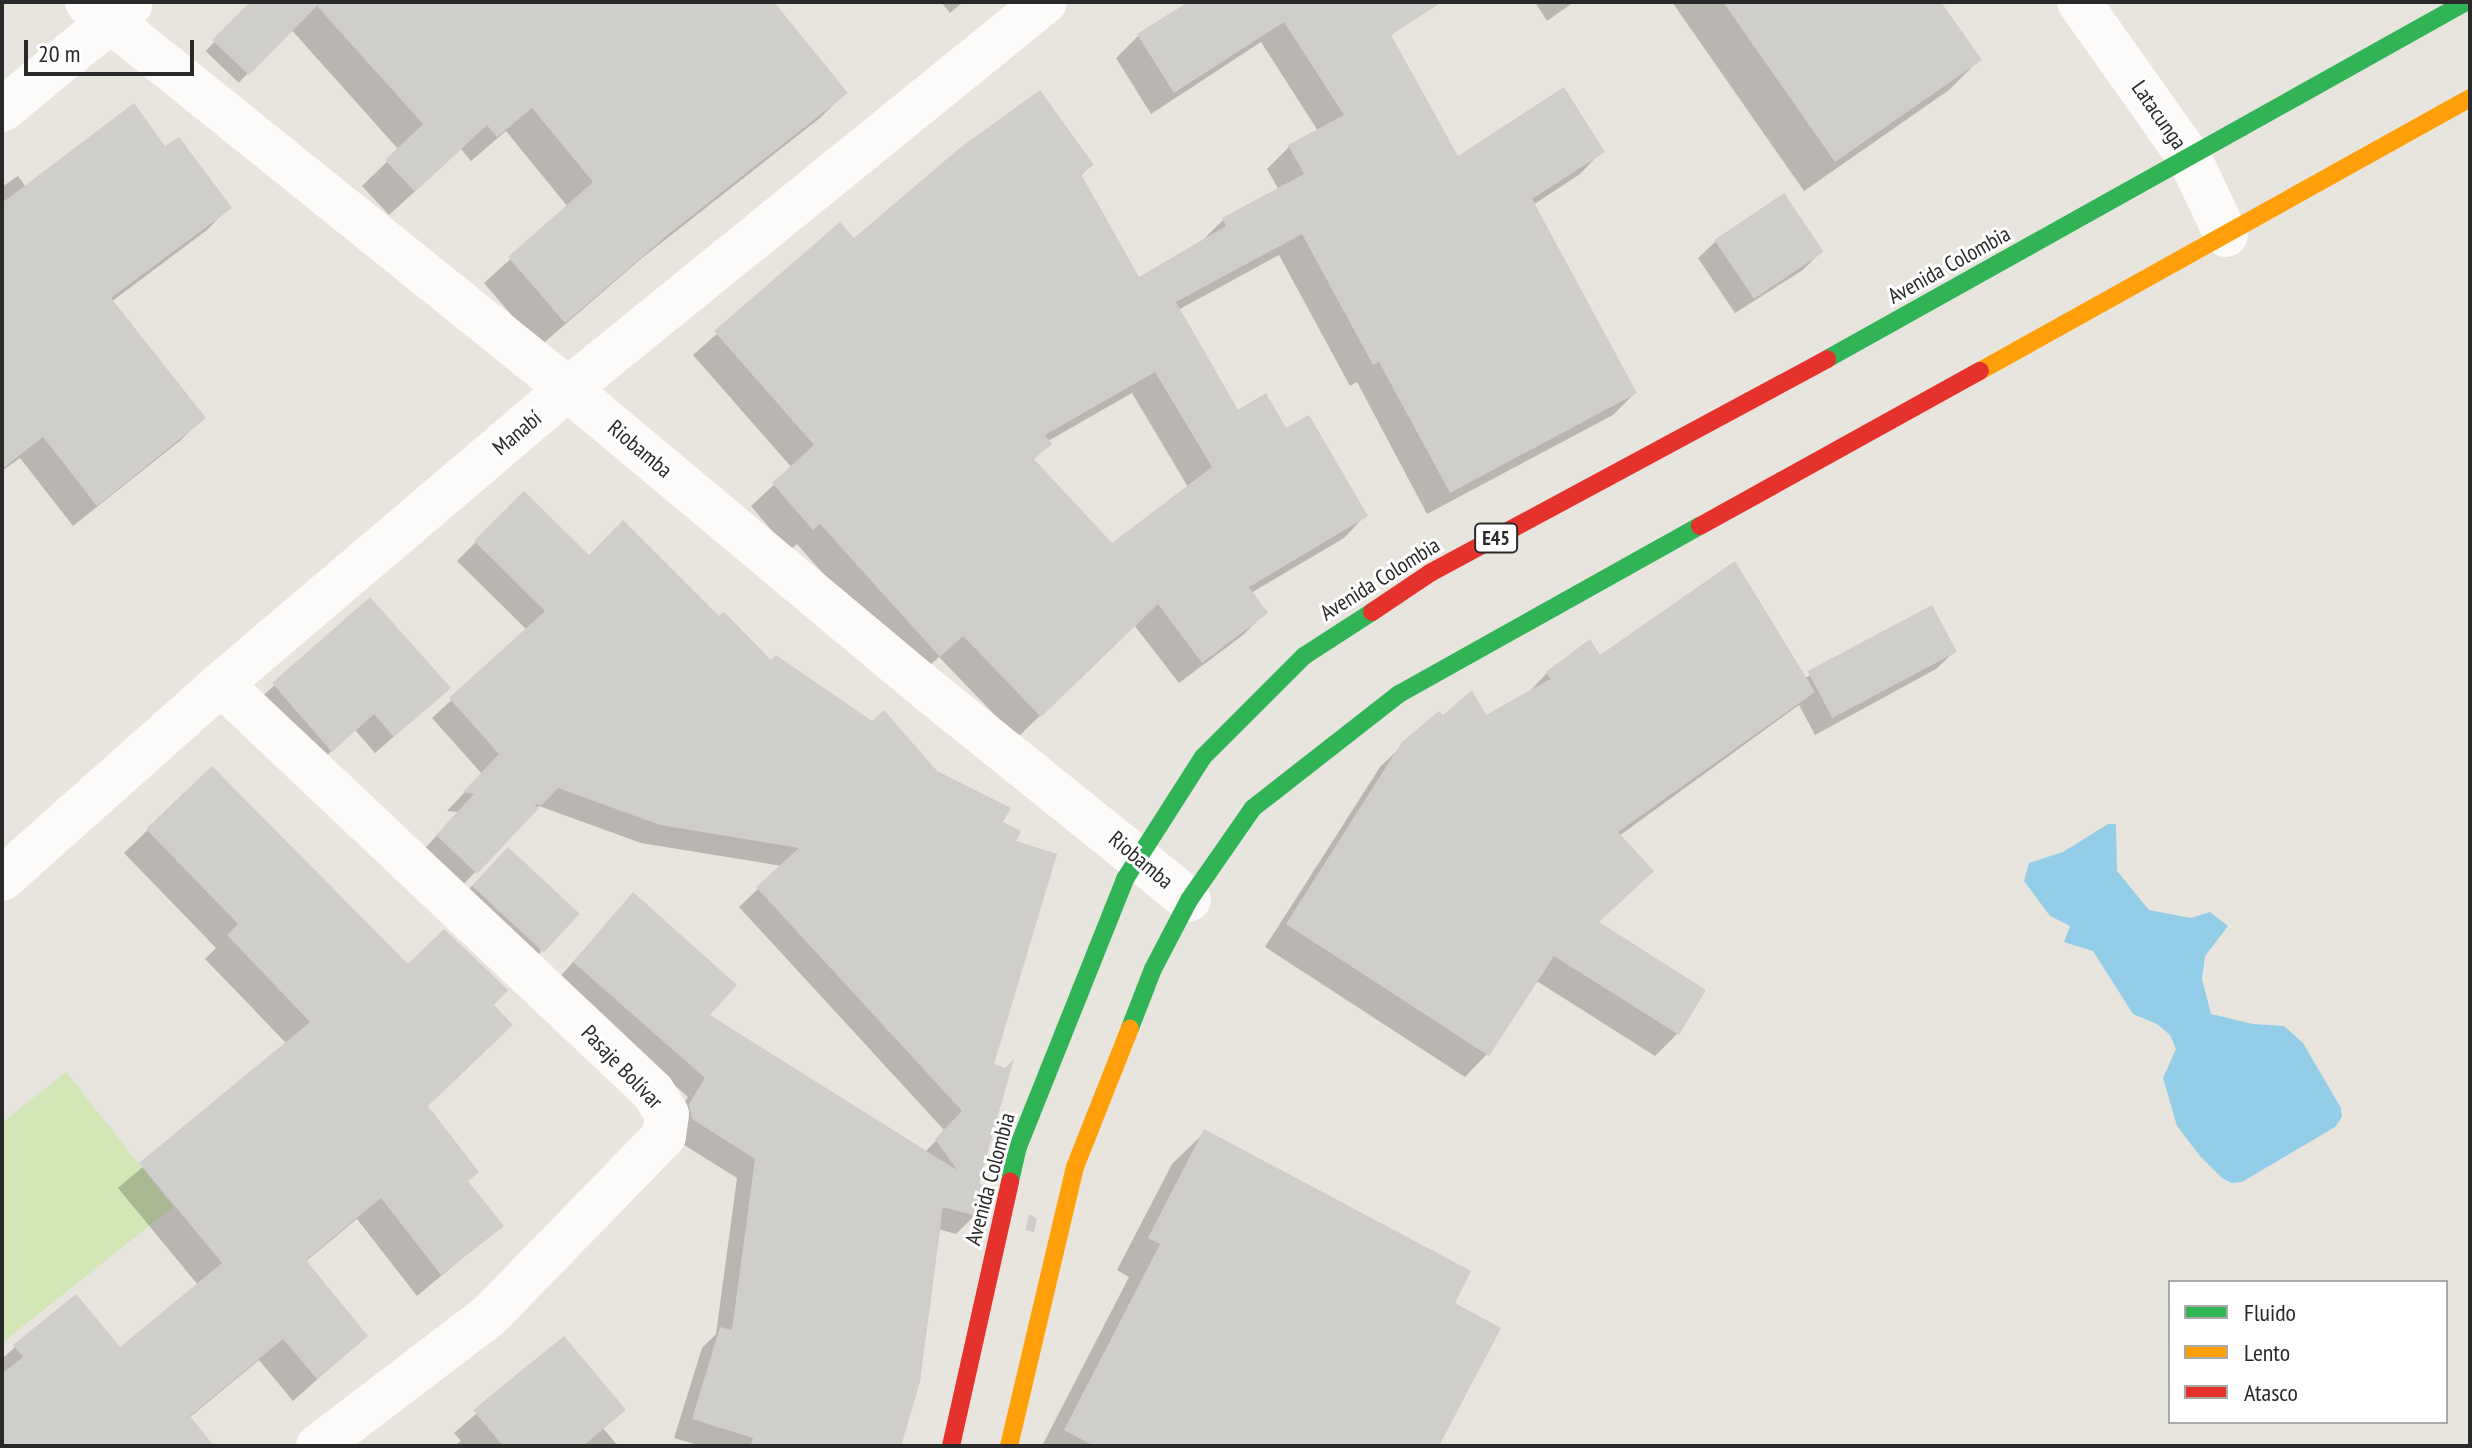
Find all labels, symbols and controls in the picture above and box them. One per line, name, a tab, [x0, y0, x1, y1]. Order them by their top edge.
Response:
scale bar	[28, 24, 198, 74]
text: 20 m	[38, 38, 80, 69]
street label: Latacunga	[2126, 76, 2192, 154]
street label: Avenida Colombia	[1883, 221, 2015, 309]
street label: Manabí	[487, 405, 547, 461]
street label: Riobamba	[602, 415, 678, 483]
road number: E45	[1474, 522, 1518, 554]
street label: Avenida Colombia	[1315, 532, 1445, 626]
street label: Riobamba	[1103, 826, 1179, 894]
street label: Pasaje Bolívar	[576, 1020, 668, 1114]
street label: Avenida Colombia	[960, 1110, 1020, 1248]
legend	[2168, 1280, 2448, 1424]
text: Fluido	[2244, 1297, 2296, 1328]
text: Lento	[2244, 1337, 2290, 1368]
text: Atasco	[2244, 1377, 2298, 1408]

